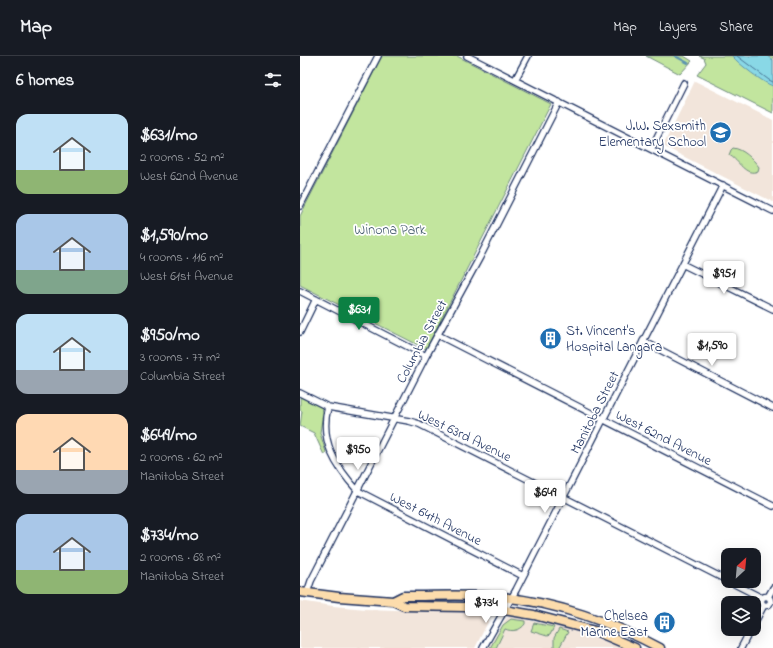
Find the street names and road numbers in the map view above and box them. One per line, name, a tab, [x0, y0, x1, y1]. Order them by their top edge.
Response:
street label: Columbia Street	[391, 296, 453, 387]
street label: Manitoba Street	[565, 367, 625, 458]
street label: West 63rd Avenue	[414, 405, 515, 468]
street label: West 62nd Avenue	[611, 405, 716, 472]
street label: West 64th Avenue	[386, 487, 486, 552]

